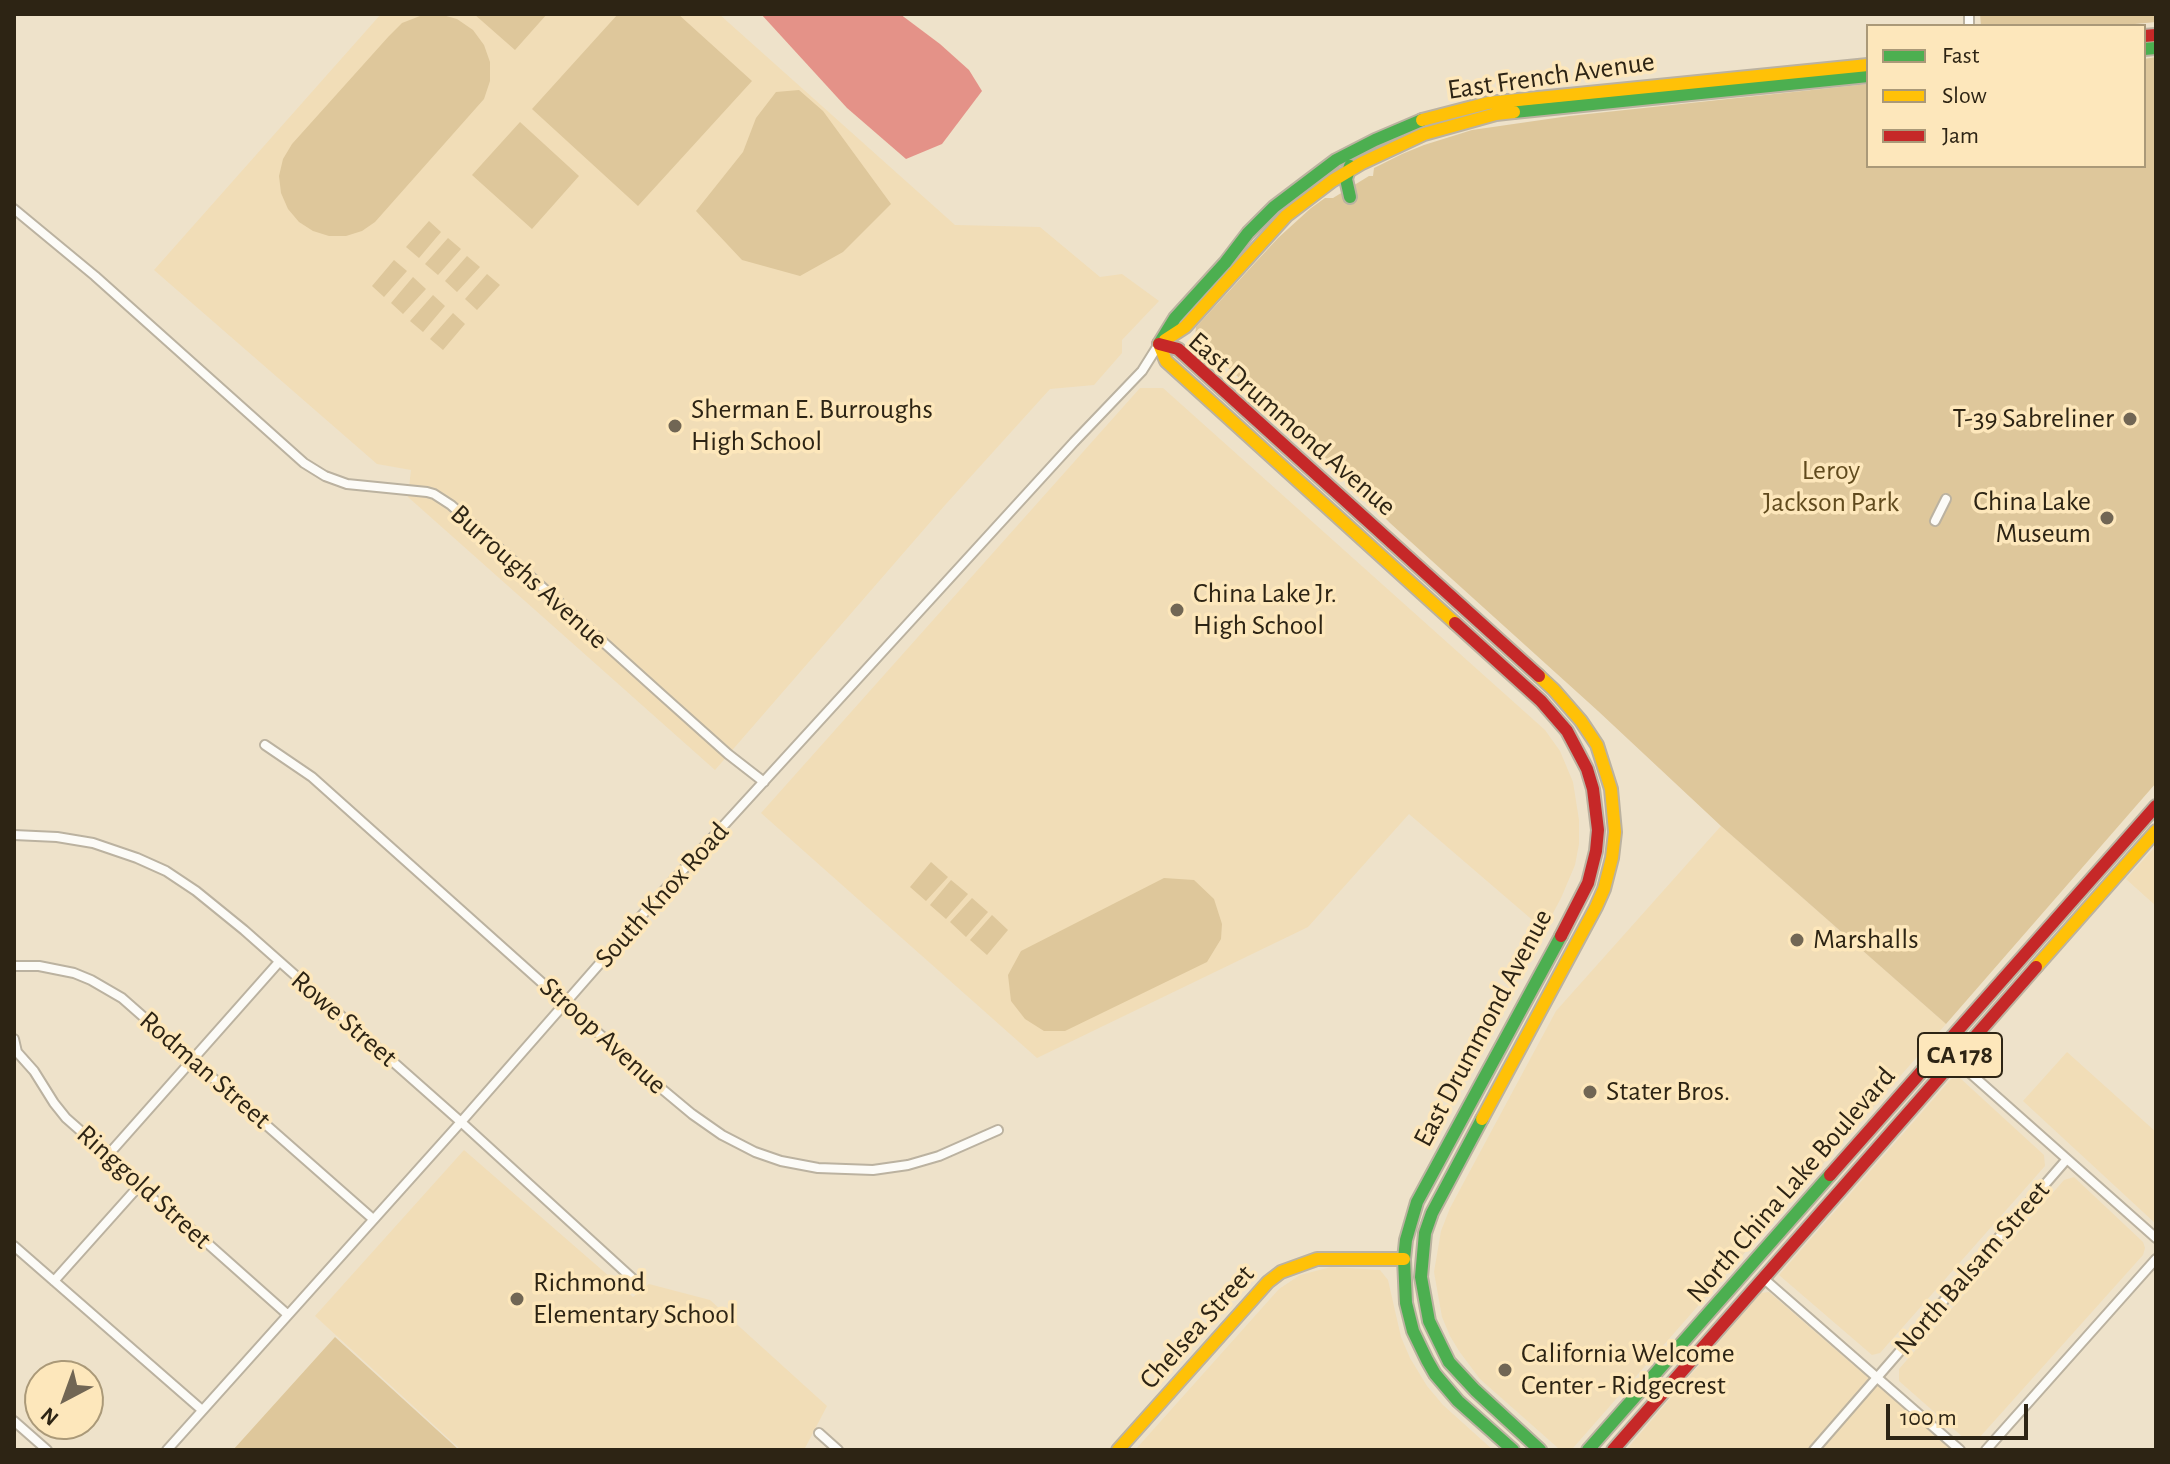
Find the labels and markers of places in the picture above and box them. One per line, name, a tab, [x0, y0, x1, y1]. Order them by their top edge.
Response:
place label: Sherman E. Burroughs High School	[691, 393, 933, 459]
place label: T-39 Sabreliner	[1953, 402, 2114, 436]
marker: T-39 Sabreliner	[2121, 410, 2139, 428]
marker: Sherman E. Burroughs High School	[666, 417, 684, 435]
place label: China Lake Museum	[1973, 485, 2091, 551]
marker: China Lake Museum	[2098, 509, 2116, 527]
place label: China Lake Jr. High School	[1193, 577, 1337, 643]
marker: China Lake Jr. High School	[1168, 601, 1186, 619]
place label: Marshalls	[1813, 923, 1919, 957]
marker: Marshalls	[1788, 931, 1806, 949]
place label: Stater Bros.	[1606, 1075, 1730, 1109]
marker: Stater Bros.	[1581, 1083, 1599, 1101]
place label: Richmond Elementary School	[533, 1266, 736, 1332]
marker: Richmond Elementary School	[508, 1290, 526, 1308]
place label: California Welcome Center - Ridgecrest	[1521, 1337, 1735, 1403]
marker: California Welcome Center - Ridgecrest	[1496, 1361, 1514, 1379]

